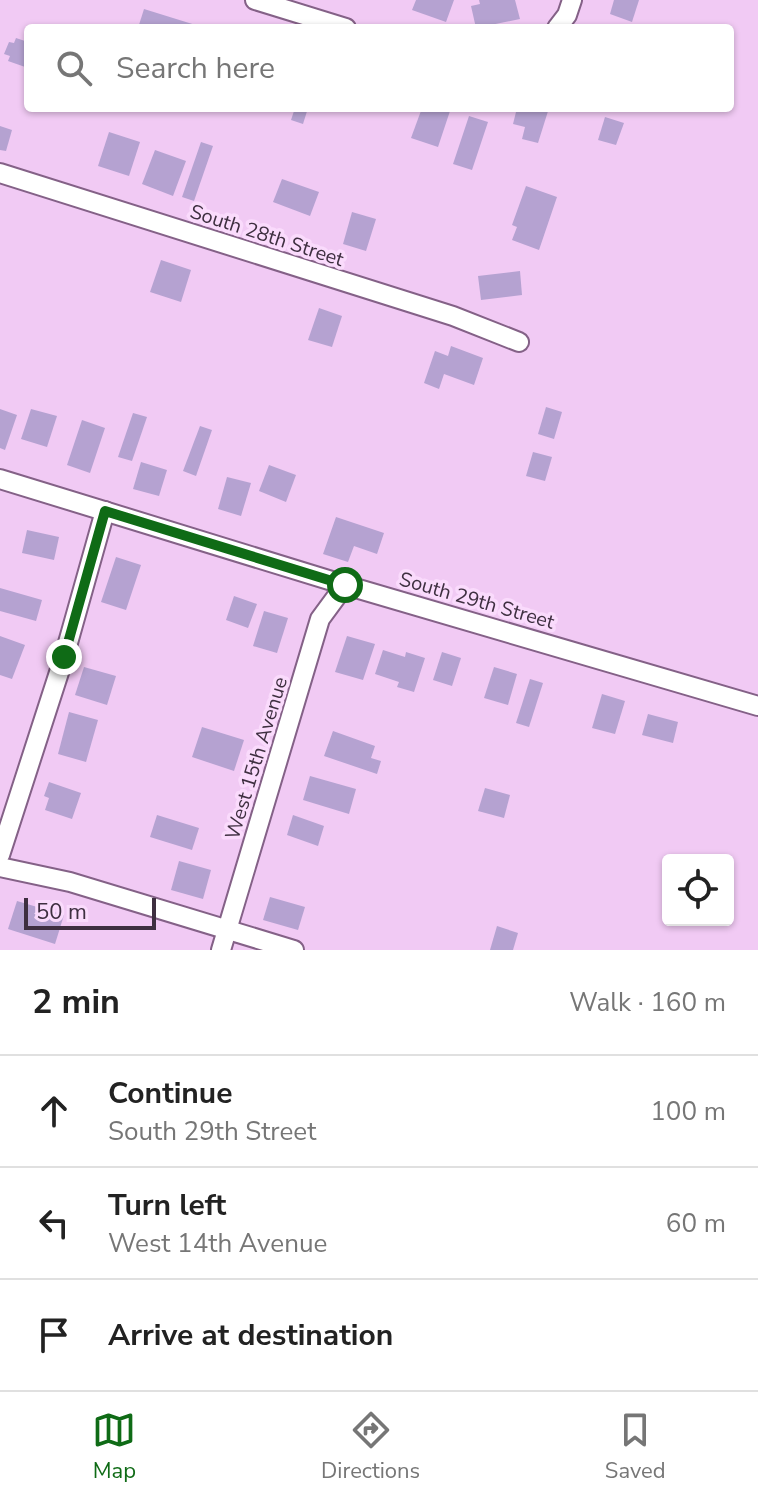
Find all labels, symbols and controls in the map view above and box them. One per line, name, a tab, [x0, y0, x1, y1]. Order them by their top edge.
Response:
search box	[24, 24, 734, 112]
icon: search	[52, 46, 96, 90]
text: Search here	[116, 48, 275, 89]
street label: South 28th Street	[186, 198, 348, 273]
street label: South 29th Street	[396, 565, 559, 636]
route start	[327, 567, 363, 603]
route end	[46, 639, 82, 675]
street label: West 15th Avenue	[219, 674, 294, 843]
map controls	[662, 854, 734, 926]
button: locate	[662, 854, 734, 926]
scale bar	[24, 894, 156, 930]
text: 50 m	[36, 897, 87, 927]
text: 2 min	[32, 979, 120, 1025]
text: Walk · 160 m	[569, 985, 726, 1020]
text: Continue	[108, 1073, 233, 1114]
icon: ahead	[32, 1089, 76, 1133]
text: 100 m	[650, 1094, 726, 1129]
text: South 29th Street	[108, 1114, 316, 1149]
text: Turn left	[108, 1185, 226, 1226]
icon: left	[32, 1201, 76, 1245]
text: 60 m	[666, 1206, 726, 1241]
text: West 14th Avenue	[108, 1226, 327, 1261]
icon: arrive	[32, 1313, 76, 1357]
text: Arrive at destination	[108, 1315, 393, 1356]
tab: Map	[92, 1408, 136, 1486]
tab: Directions	[321, 1408, 420, 1486]
tab: Saved	[605, 1408, 666, 1486]

